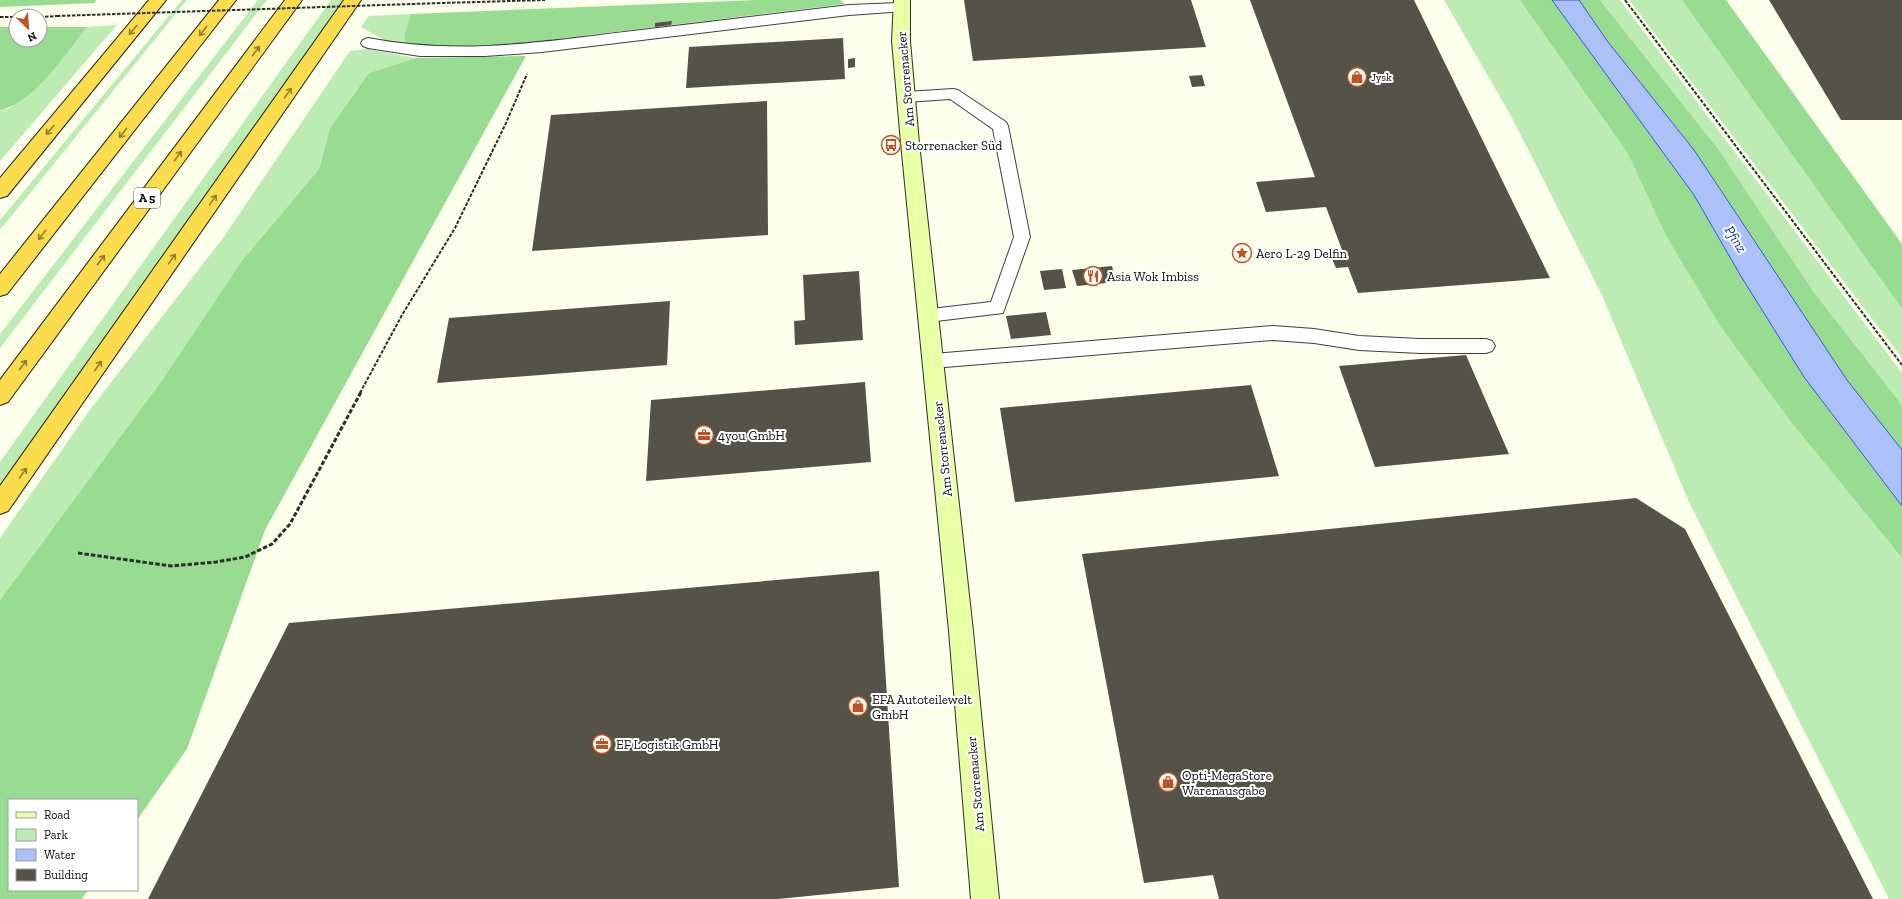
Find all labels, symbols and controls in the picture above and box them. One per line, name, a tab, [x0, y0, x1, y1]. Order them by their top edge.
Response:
north arrow	[8, 8, 48, 48]
one-way arrow	[129, 25, 138, 35]
one-way arrow	[199, 25, 208, 36]
text: N	[25, 29, 39, 45]
street label: Am Storrenacker	[894, 31, 917, 127]
one-way arrow	[251, 46, 260, 57]
shop icon: Jysk	[1346, 66, 1368, 88]
place label: Jysk	[1371, 71, 1392, 84]
one-way arrow	[284, 88, 292, 99]
one-way arrow	[46, 125, 55, 136]
one-way arrow	[118, 127, 127, 138]
bus stop icon: Storrenacker Süd	[880, 134, 902, 156]
place label: Storrenacker Süd	[905, 138, 1002, 153]
one-way arrow	[174, 150, 182, 161]
road number: A 5	[134, 188, 160, 208]
one-way arrow	[209, 194, 217, 205]
water label: Pfinz	[1721, 223, 1750, 256]
one-way arrow	[38, 229, 46, 240]
place icon: Aero L-29 Delfin	[1231, 242, 1253, 264]
place label: Aero L-29 Delfin	[1256, 246, 1348, 261]
one-way arrow	[168, 254, 176, 265]
one-way arrow	[97, 255, 105, 266]
restaurant icon: Asia Wok Imbiss	[1082, 265, 1104, 287]
place label: Asia Wok Imbiss	[1107, 269, 1199, 284]
one-way arrow	[19, 359, 27, 370]
one-way arrow	[94, 361, 102, 372]
street label: Am Storrenacker	[930, 400, 955, 497]
office icon: 4you GmbH	[693, 424, 715, 446]
place label: 4you GmbH	[718, 428, 785, 443]
one-way arrow	[19, 467, 27, 478]
place label: EFA Autoteilewelt GmbH	[872, 692, 972, 722]
shop icon: EFA Autoteilewelt GmbH	[847, 695, 869, 717]
office icon: EF Logistik GmbH	[591, 733, 613, 755]
street label: Am Storrenacker	[964, 736, 987, 832]
place label: EF Logistik GmbH	[616, 737, 719, 752]
place label: Opti-MegaStore Warenausgabe	[1182, 768, 1272, 798]
shop icon: Opti-MegaStore Warenausgabe	[1157, 771, 1179, 793]
legend	[8, 799, 138, 891]
text: Road	[44, 808, 70, 822]
text: Park	[44, 828, 69, 842]
text: Water	[44, 848, 76, 862]
text: Building	[44, 868, 88, 882]

